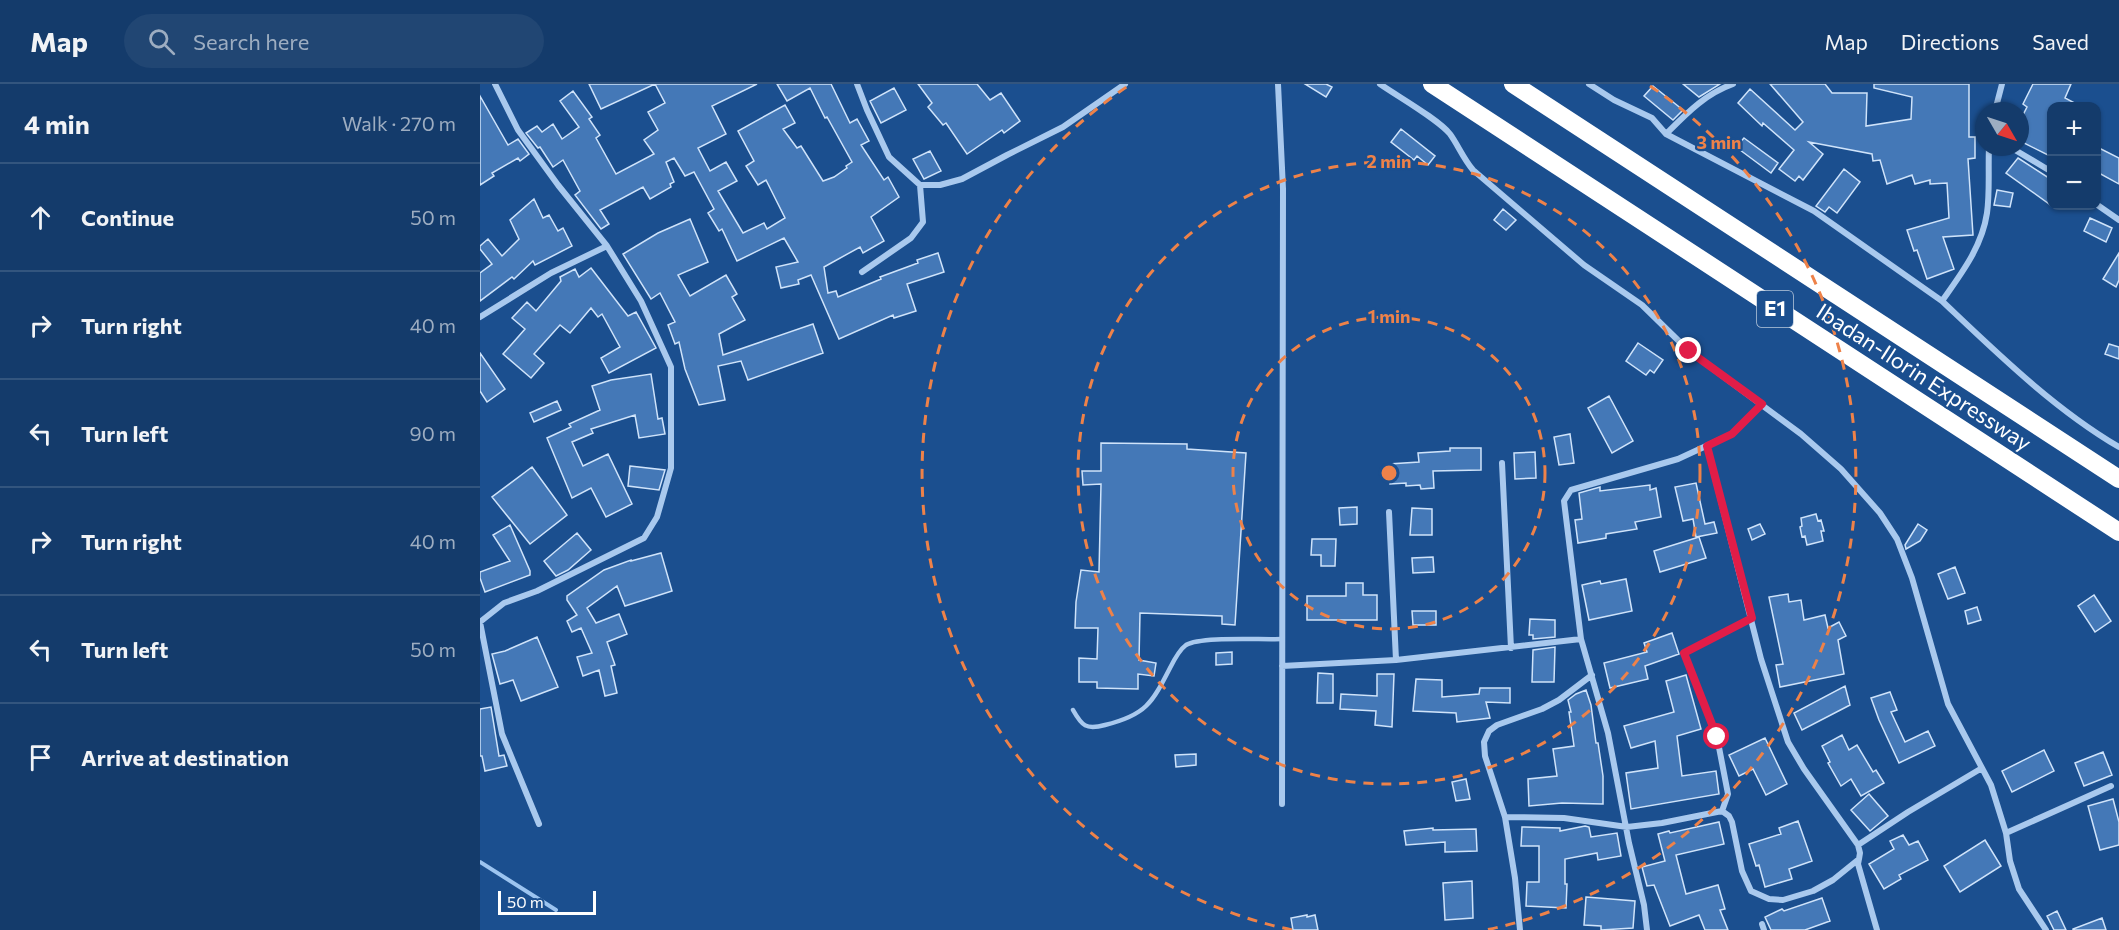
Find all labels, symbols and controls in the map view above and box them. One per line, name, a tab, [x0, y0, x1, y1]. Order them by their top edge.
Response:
search box	[124, 14, 544, 68]
text: Map	[30, 24, 88, 58]
icon: search	[145, 25, 178, 58]
text: Search here	[193, 28, 309, 55]
text: Map	[1825, 29, 1868, 54]
text: Directions	[1901, 29, 1999, 54]
text: Saved	[2032, 29, 2089, 54]
north arrow	[1975, 102, 2029, 156]
map controls	[2047, 102, 2101, 210]
button: +	[2047, 102, 2101, 156]
text: 4 min	[24, 108, 90, 139]
text: Walk · 270 m	[342, 111, 456, 135]
text: 3 min	[1696, 131, 1742, 153]
text: 2 min	[1367, 150, 1411, 172]
button: −	[2047, 156, 2101, 210]
icon: ahead	[24, 201, 57, 234]
text: Continue	[81, 204, 174, 231]
text: 50 m	[410, 205, 456, 229]
road number: E1	[1757, 291, 1793, 327]
street label: Ibadan-Ilorin Expressway	[1812, 297, 2037, 456]
text: 1 min	[1368, 305, 1410, 327]
icon: right	[24, 309, 57, 342]
text: Turn right	[81, 312, 182, 339]
text: 40 m	[410, 313, 456, 337]
route end	[1675, 337, 1701, 363]
icon: left	[24, 417, 57, 450]
text: Turn left	[81, 420, 168, 447]
text: 90 m	[410, 421, 456, 445]
centre of rings	[1379, 463, 1399, 483]
icon: right	[24, 525, 57, 558]
text: Turn right	[81, 528, 182, 555]
text: 40 m	[410, 529, 456, 553]
icon: left	[24, 633, 57, 666]
text: Turn left	[81, 636, 168, 663]
text: 50 m	[410, 637, 456, 661]
route start	[1703, 723, 1729, 749]
icon: arrive	[24, 741, 57, 774]
text: Arrive at destination	[81, 744, 289, 771]
scale bar	[498, 888, 596, 916]
text: 50 m	[507, 892, 544, 911]

